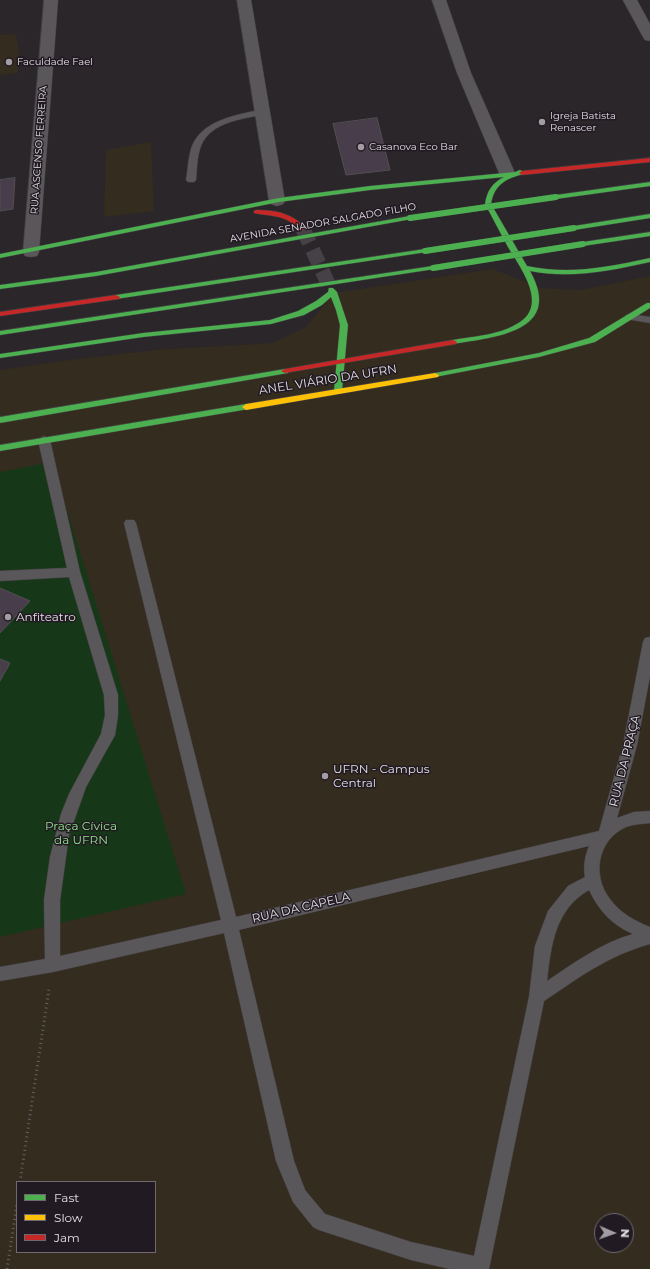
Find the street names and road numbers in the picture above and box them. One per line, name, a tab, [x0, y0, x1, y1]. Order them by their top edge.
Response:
street label: RUA ASCENSO FERREIRA	[29, 85, 49, 215]
street label: AVENIDA SENADOR SALGADO FILHO	[229, 201, 417, 245]
street label: ANEL VIÁRIO DA UFRN	[258, 362, 398, 398]
street label: RUA DA PRAÇA	[607, 714, 643, 808]
street label: RUA DA CAPELA	[250, 890, 352, 926]

